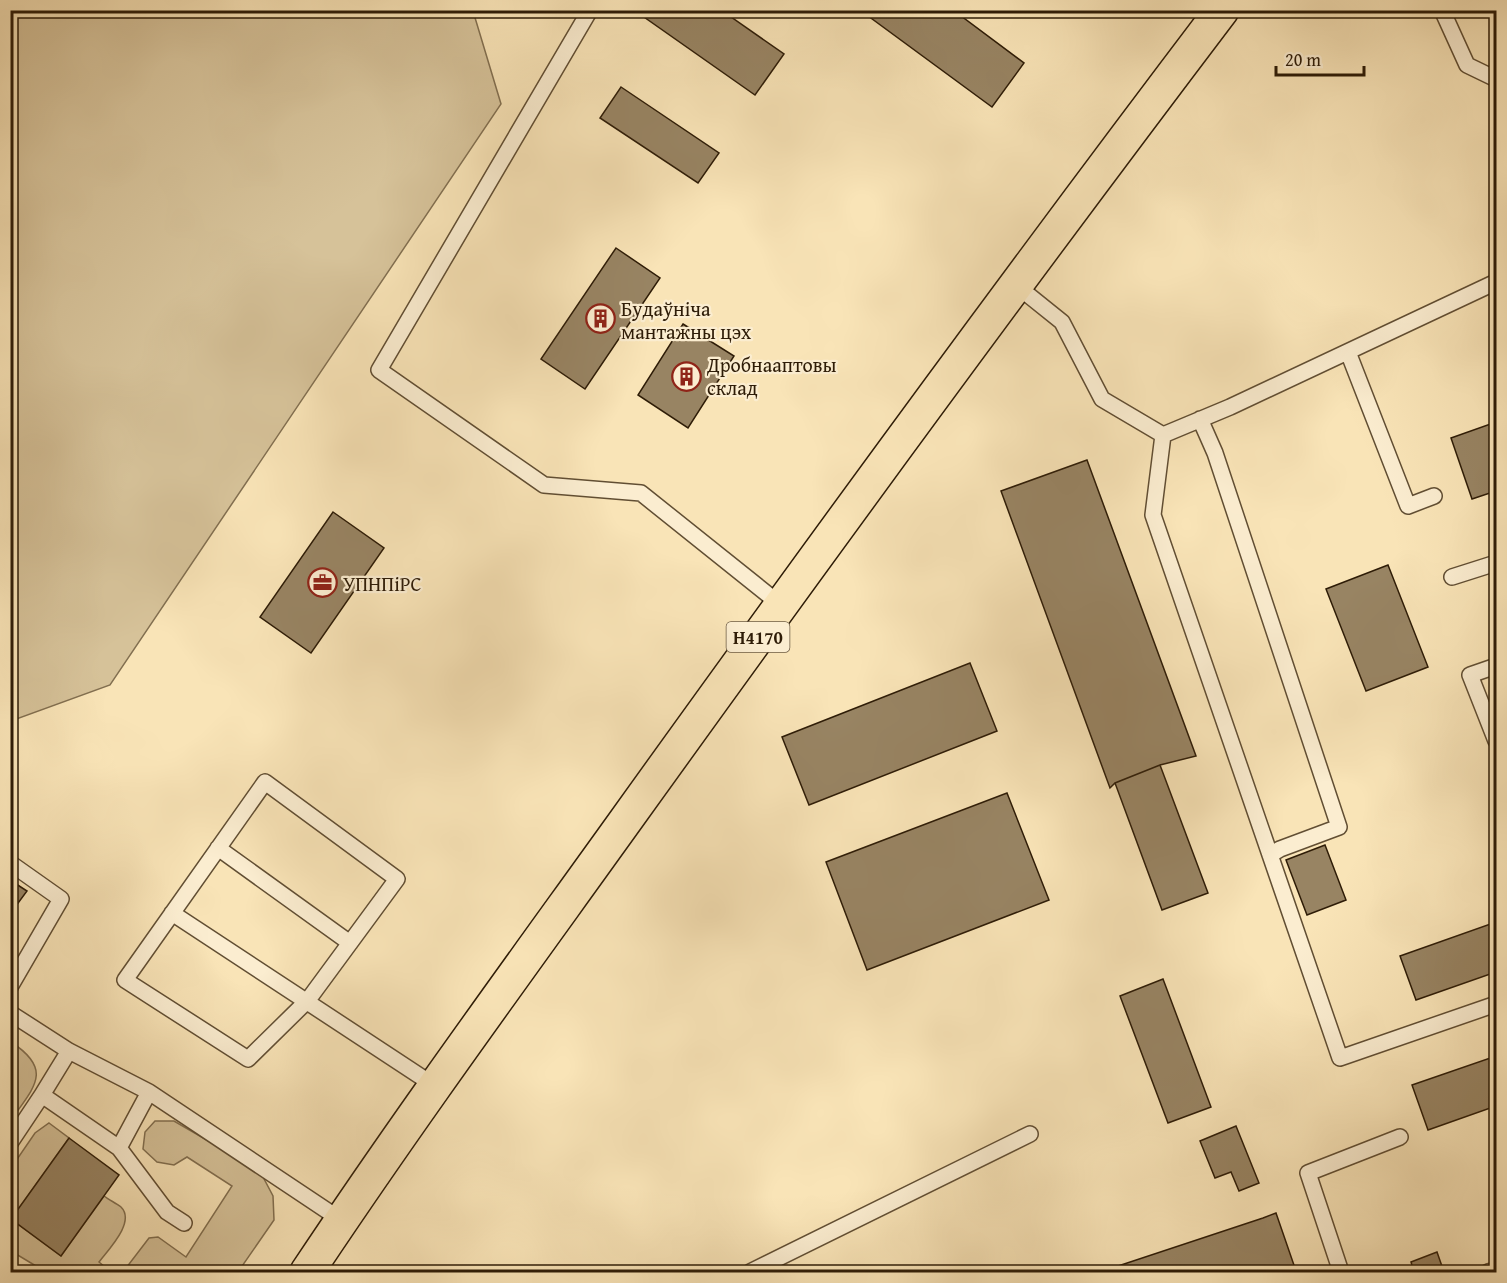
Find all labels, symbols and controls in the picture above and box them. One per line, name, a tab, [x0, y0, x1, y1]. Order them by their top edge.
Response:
scale bar	[1276, 39, 1364, 77]
text: 20 m	[1285, 46, 1321, 73]
place label: Будаўніча мантажны цэх	[621, 294, 752, 346]
building icon: Будаўніча мантажны цэх	[584, 303, 616, 335]
place label: Дробнааптовы склад	[706, 350, 837, 402]
building icon: Дробнааптовы склад	[670, 360, 702, 392]
office icon: УПНПіРС	[306, 567, 338, 599]
place label: УПНПіРС	[343, 569, 422, 598]
road number: Н4170	[726, 622, 789, 652]

